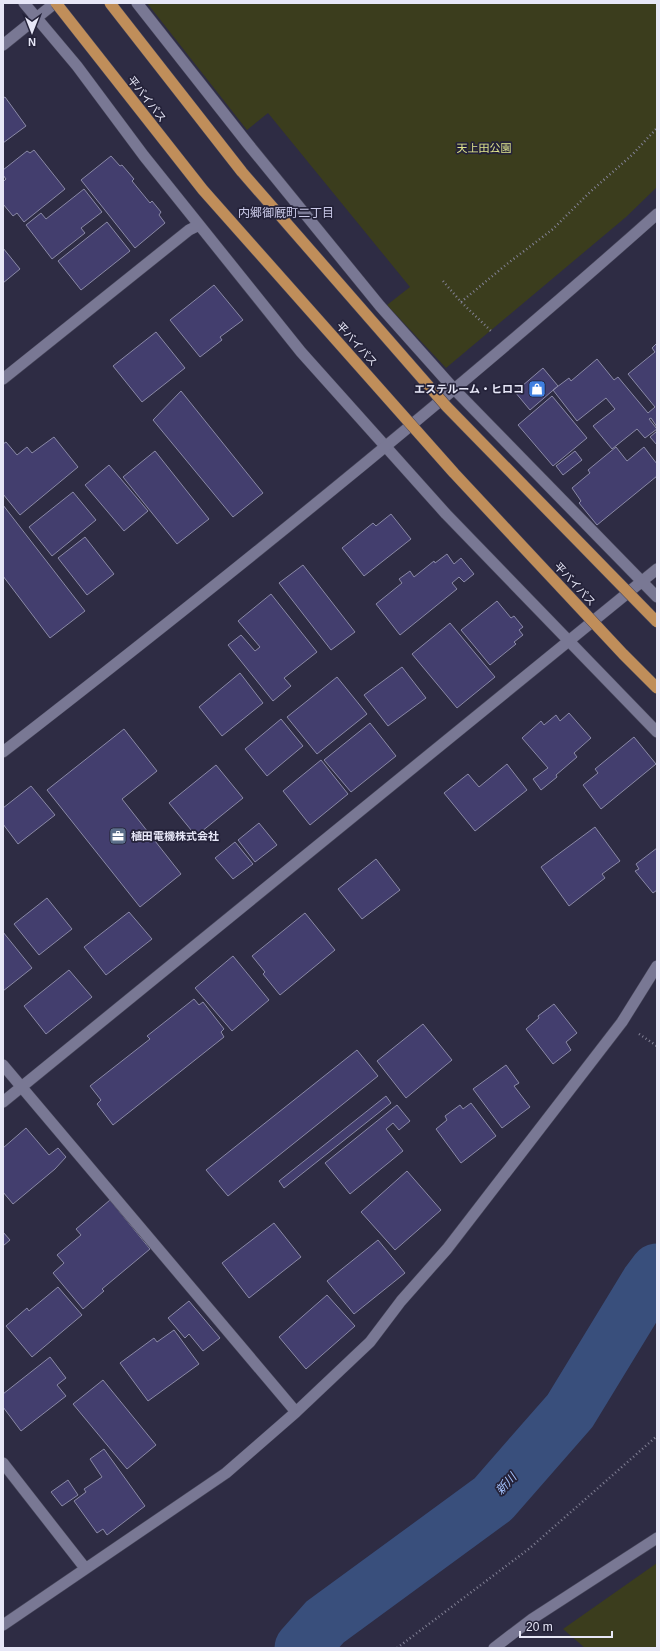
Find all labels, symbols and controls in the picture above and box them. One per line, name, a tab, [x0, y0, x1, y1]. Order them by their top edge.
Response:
north arrow	[12, 12, 52, 52]
text: N	[28, 36, 36, 48]
street label: 平バイパス	[125, 74, 169, 124]
park label: 天上田公園	[457, 142, 512, 154]
district label: 内郷御厩町二丁目	[238, 206, 334, 220]
street label: 平バイパス	[334, 320, 380, 368]
shop icon: エステルーム・ヒロコ	[527, 379, 547, 399]
place label: エステルーム・ヒロコ	[414, 383, 524, 395]
street label: 平バイパス	[552, 560, 598, 608]
office icon: 植田電機株式会社	[108, 826, 128, 846]
place label: 植田電機株式会社	[131, 830, 219, 842]
water label: 新川	[493, 1469, 521, 1498]
scale bar	[520, 1613, 612, 1639]
text: 20 m	[526, 1620, 553, 1634]

